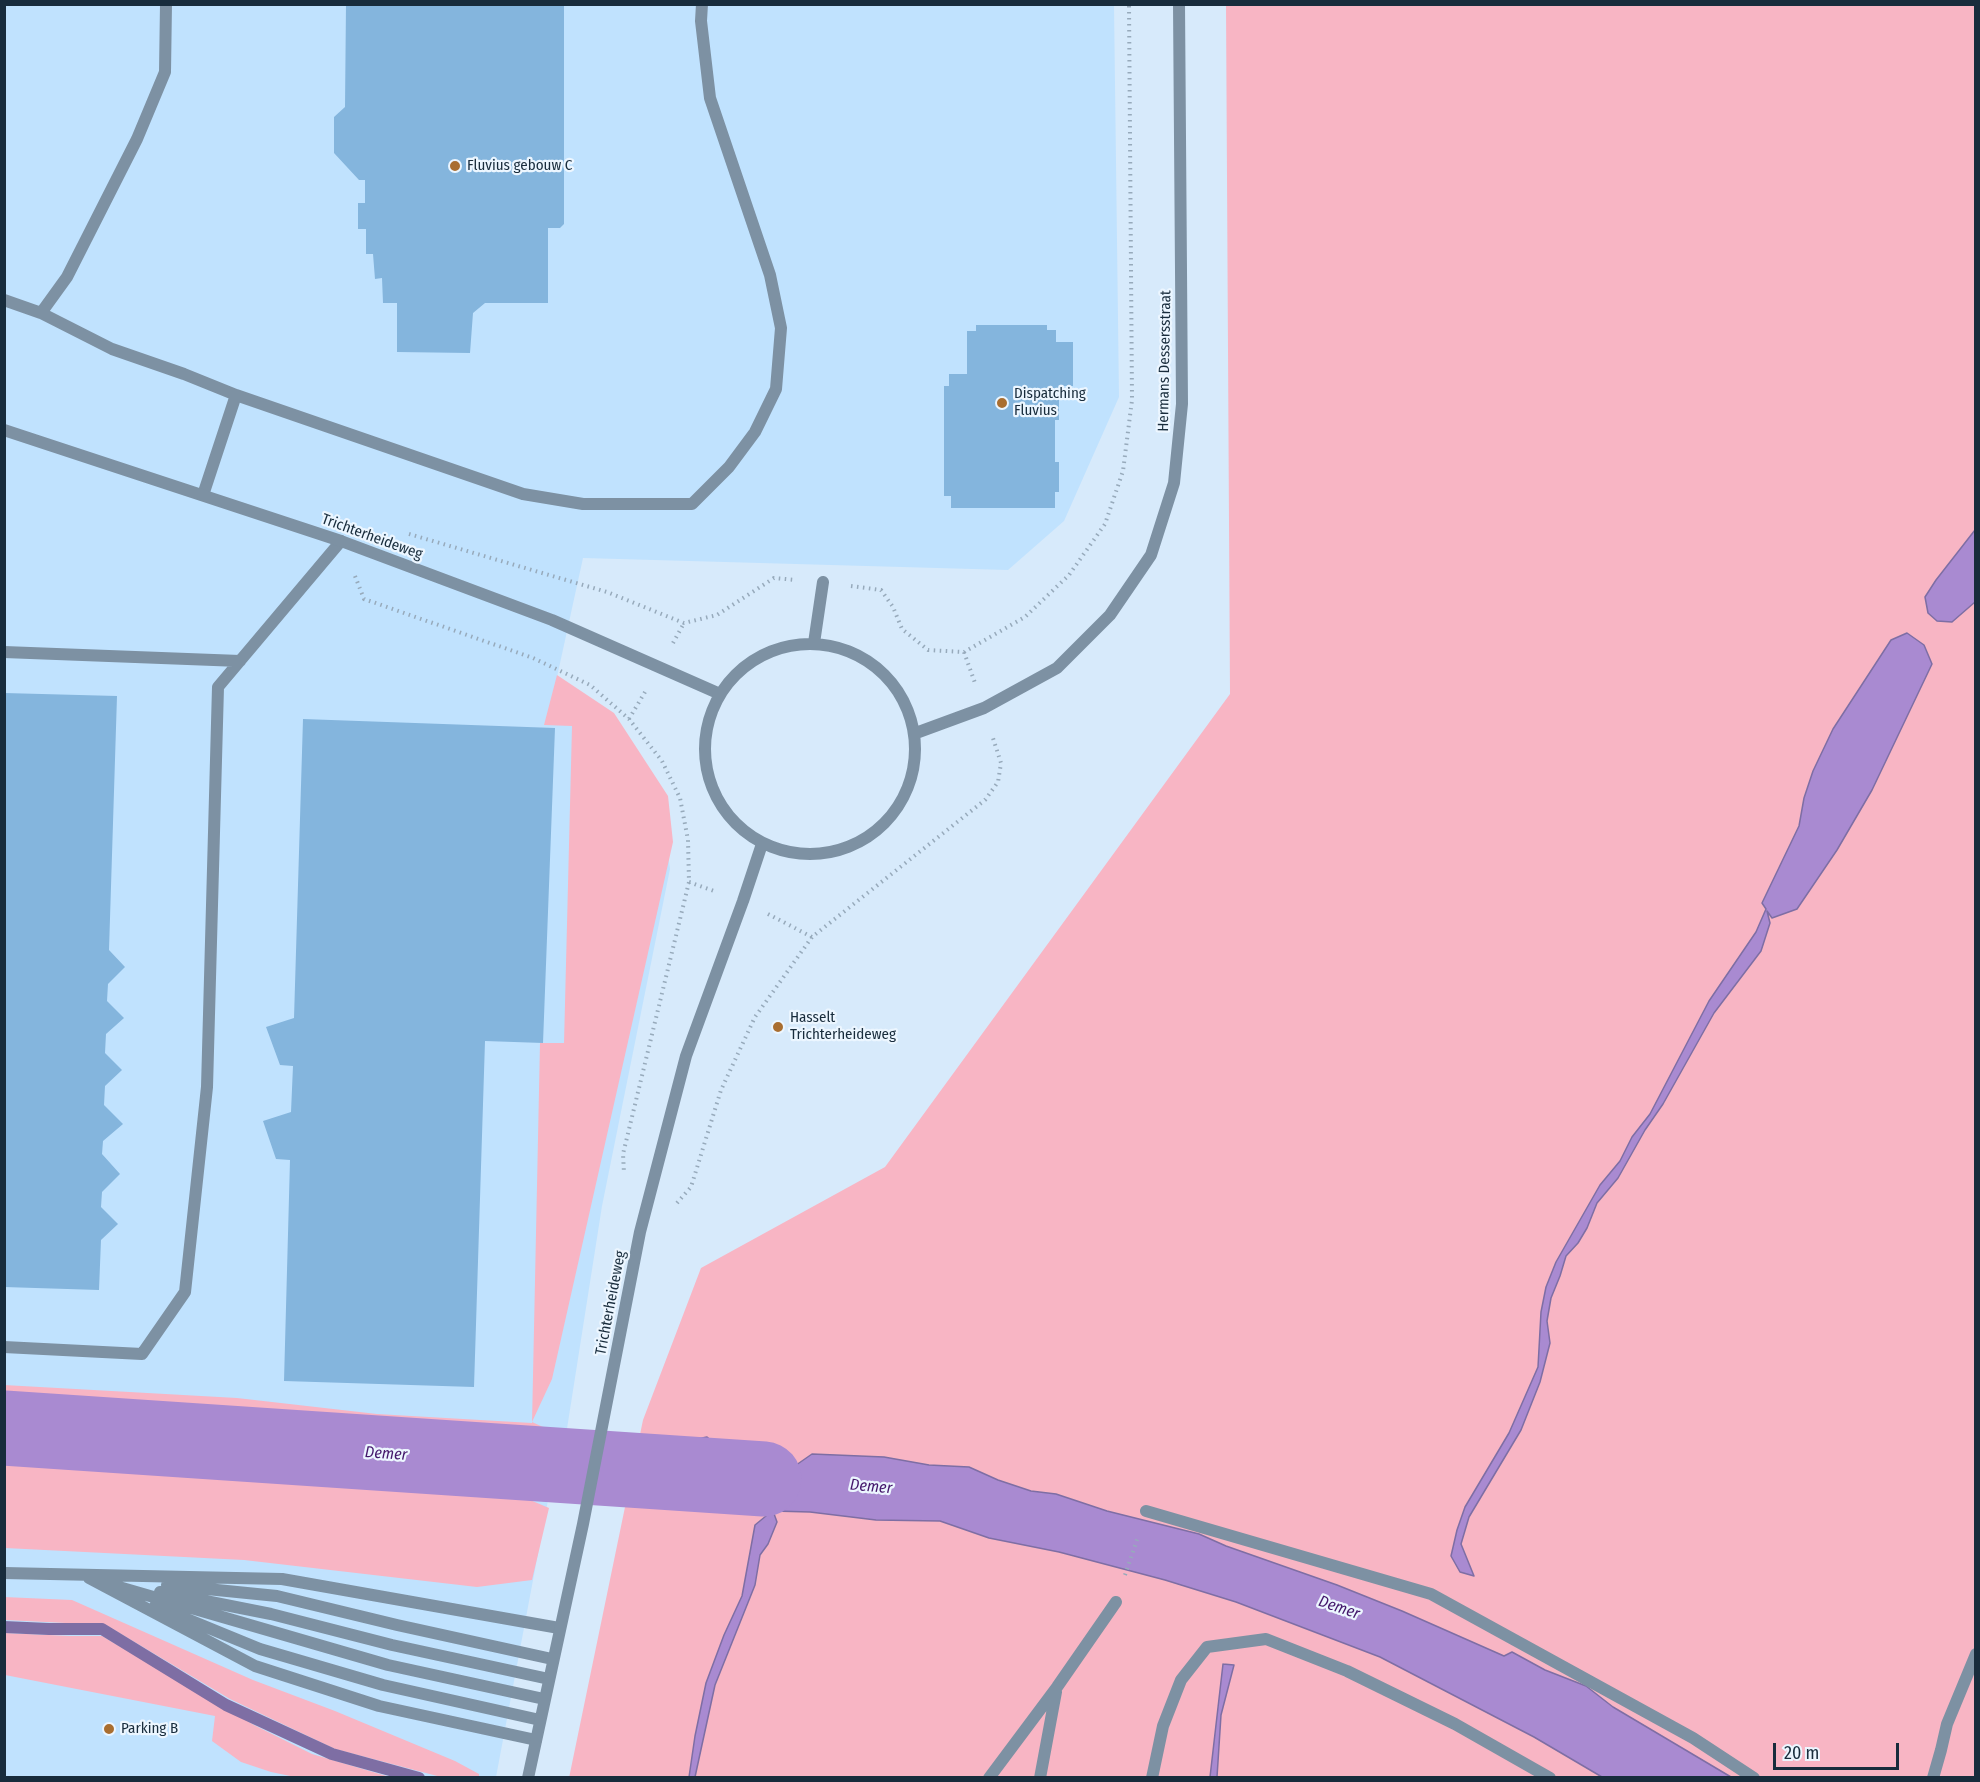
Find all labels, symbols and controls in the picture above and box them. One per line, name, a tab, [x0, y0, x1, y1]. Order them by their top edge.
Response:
place label: Fluvius gebouw C	[467, 157, 572, 175]
marker: Fluvius gebouw C	[448, 159, 462, 173]
street label: Hermans Dessersstraat	[1155, 290, 1175, 432]
place label: Dispatching Fluvius	[1014, 385, 1086, 420]
marker: Dispatching Fluvius	[995, 396, 1009, 410]
street label: Trichterheideweg	[319, 510, 425, 564]
place label: Hasselt Trichterheideweg	[790, 1009, 896, 1044]
marker: Hasselt Trichterheideweg	[771, 1020, 785, 1034]
street label: Trichterheideweg	[592, 1249, 630, 1357]
water label: Demer	[364, 1443, 408, 1465]
water label: Demer	[849, 1476, 893, 1498]
water label: Demer	[1316, 1592, 1362, 1624]
place label: Parking B	[121, 1720, 178, 1738]
marker: Parking B	[102, 1722, 116, 1736]
scale bar	[1776, 1731, 1902, 1769]
text: 20 m	[1784, 1742, 1819, 1764]

